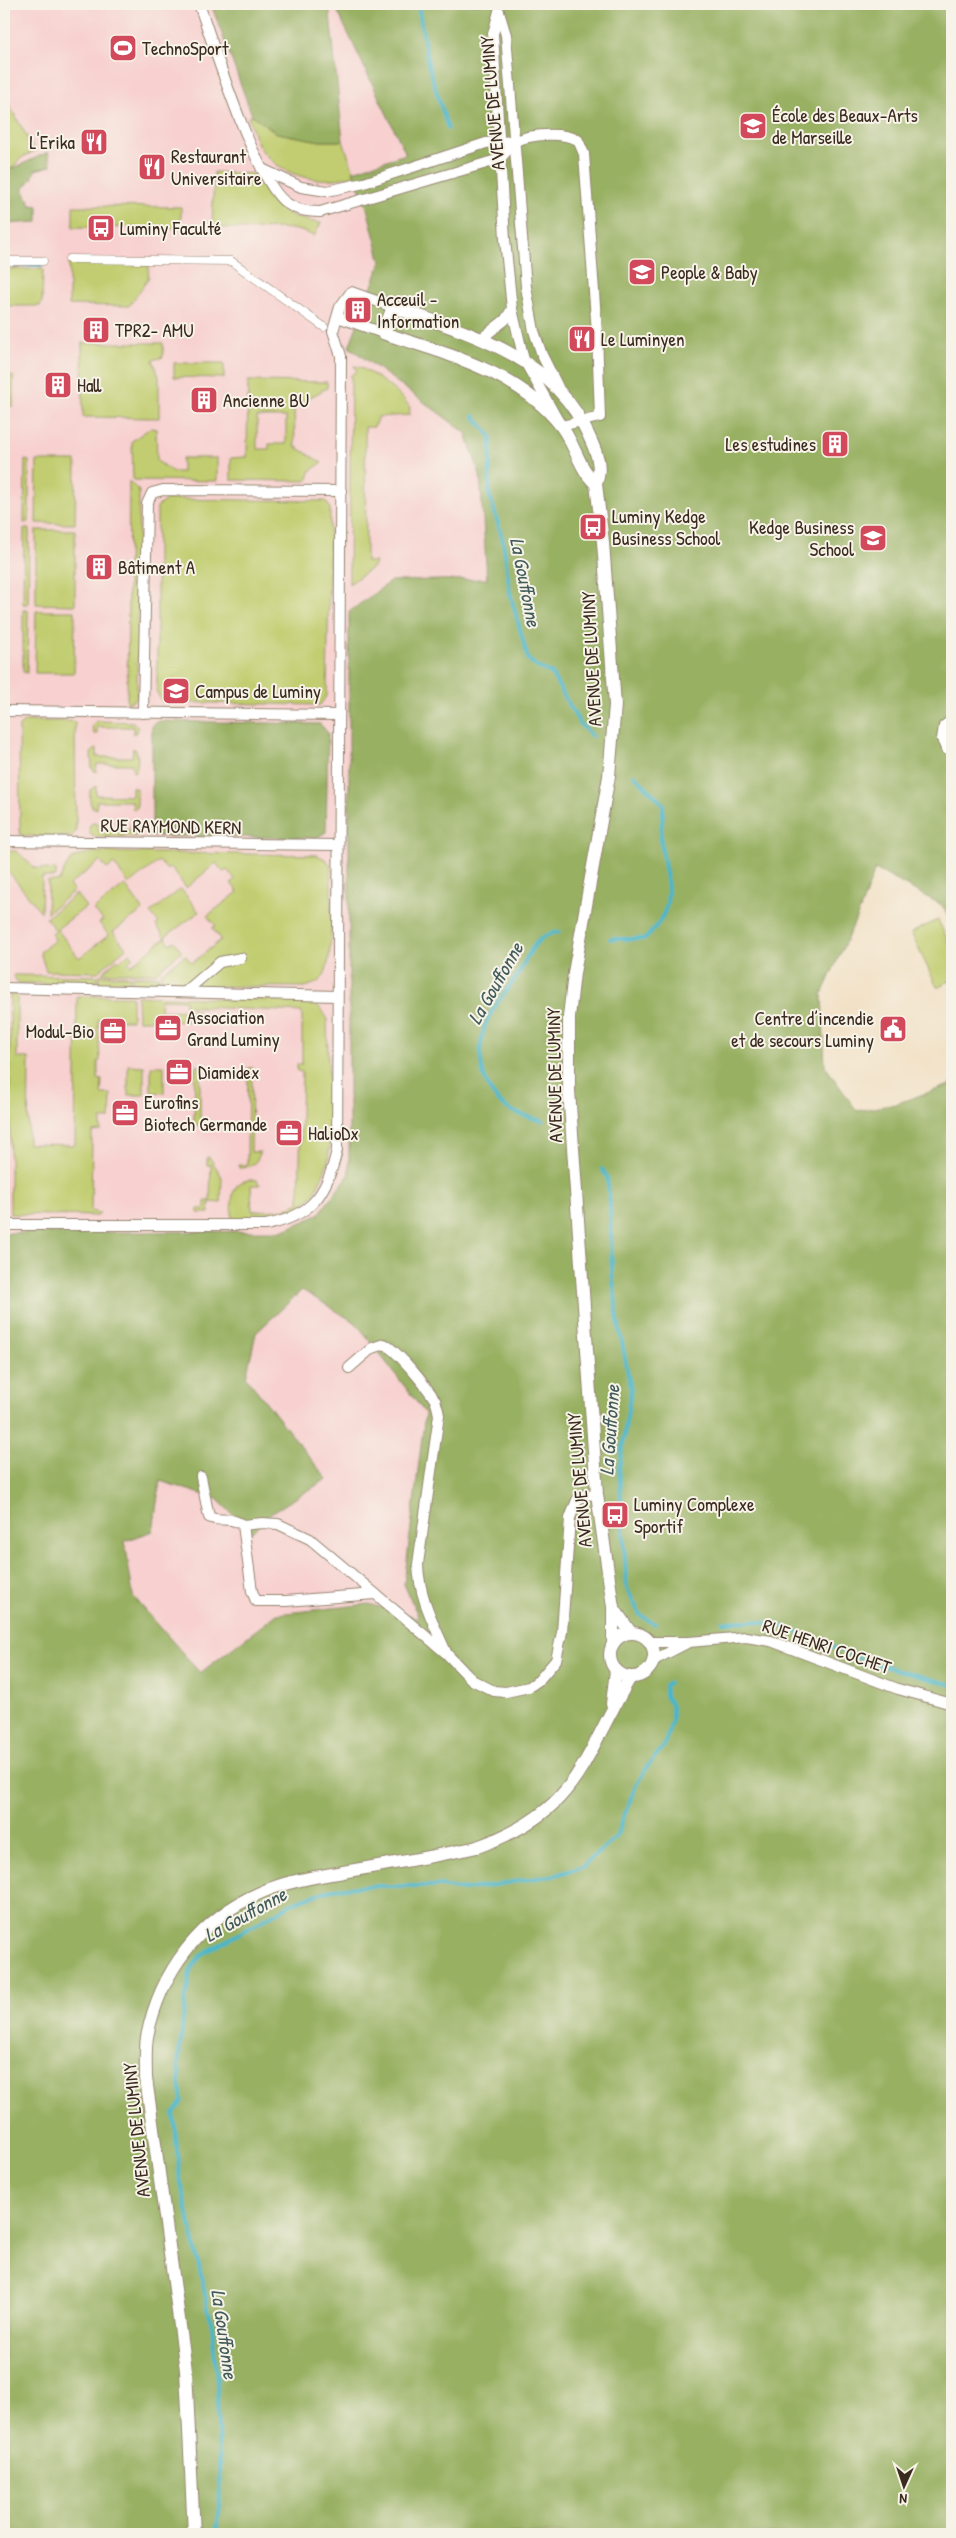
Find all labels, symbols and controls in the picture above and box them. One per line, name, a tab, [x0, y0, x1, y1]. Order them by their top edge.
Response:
sports icon: TechnoSport	[108, 33, 138, 63]
street label: AVENUE DE LUMINY	[473, 34, 511, 172]
place label: TechnoSport	[142, 35, 229, 61]
place label: École des Beaux-Arts de Marseille	[772, 102, 918, 150]
school or university icon: École des Beaux-Arts de Marseille	[738, 111, 768, 141]
restaurant icon: L'Erika	[79, 127, 109, 157]
place label: L'Erika	[30, 129, 76, 155]
place label: Restaurant Universitaire	[171, 143, 262, 191]
restaurant icon: Restaurant Universitaire	[137, 152, 167, 182]
bus stop icon: Luminy Faculté	[86, 213, 116, 243]
place label: Luminy Faculté	[120, 215, 222, 241]
school or university icon: People & Baby	[627, 257, 657, 287]
place label: People & Baby	[661, 259, 758, 285]
place label: Acceuil - Information	[377, 286, 459, 334]
building icon: Acceuil - Information	[343, 295, 373, 325]
building icon: TPR2- AMU	[81, 315, 111, 345]
place label: TPR2- AMU	[115, 317, 194, 343]
restaurant icon: Le Luminyen	[567, 324, 597, 354]
place label: Le Luminyen	[601, 326, 685, 352]
building icon: Hall	[43, 370, 73, 400]
place label: Hall	[77, 372, 102, 398]
building icon: Ancienne BU	[189, 385, 219, 415]
place label: Ancienne BU	[223, 387, 309, 413]
building icon: Les estudines	[820, 429, 850, 459]
place label: Les estudines	[726, 431, 816, 457]
place label: Luminy Kedge Business School	[612, 503, 721, 551]
bus stop icon: Luminy Kedge Business School	[578, 512, 608, 542]
place label: Kedge Business School	[749, 514, 855, 562]
school or university icon: Kedge Business School	[858, 523, 888, 553]
water label: La Gouffonne	[504, 535, 548, 630]
building icon: Bâtiment A	[84, 552, 114, 582]
place label: Bâtiment A	[118, 554, 195, 580]
street label: AVENUE DE LUMINY	[574, 590, 608, 727]
school or university icon: Campus de Luminy	[161, 676, 191, 706]
place label: Campus de Luminy	[195, 678, 321, 704]
street label: RUE RAYMOND KERN	[100, 812, 242, 840]
water label: La Gouffonne	[461, 936, 530, 1029]
place label: Association Grand Luminy	[187, 1004, 280, 1052]
place label: Centre d’incendie et de secours Luminy	[731, 1005, 874, 1053]
street label: AVENUE DE LUMINY	[540, 1007, 568, 1143]
office icon: Association Grand Luminy	[153, 1013, 183, 1043]
public building icon: Centre d’incendie et de secours Luminy	[878, 1014, 908, 1044]
office icon: Modul-Bio	[98, 1016, 128, 1046]
place label: Modul-Bio	[26, 1018, 94, 1044]
office icon: Diamidex	[164, 1057, 194, 1087]
place label: Diamidex	[198, 1059, 259, 1085]
place label: Eurofins Biotech Germande	[144, 1089, 268, 1137]
office icon: Eurofins Biotech Germande	[110, 1098, 140, 1128]
office icon: HalioDx	[274, 1118, 304, 1148]
place label: HalioDx	[308, 1120, 359, 1146]
water label: La Gouffonne	[592, 1383, 626, 1476]
street label: AVENUE DE LUMINY	[560, 1411, 598, 1549]
place label: Luminy Complexe Sportif	[634, 1491, 755, 1539]
bus stop icon: Luminy Complexe Sportif	[600, 1500, 630, 1530]
street label: RUE HENRI COCHET	[759, 1612, 896, 1681]
water label: La Gouffonne	[199, 1880, 292, 1948]
street label: AVENUE DE LUMINY	[116, 2061, 156, 2199]
water label: La Gouffonne	[205, 2287, 245, 2382]
north arrow	[878, 2460, 928, 2510]
text: N	[899, 2490, 908, 2509]

